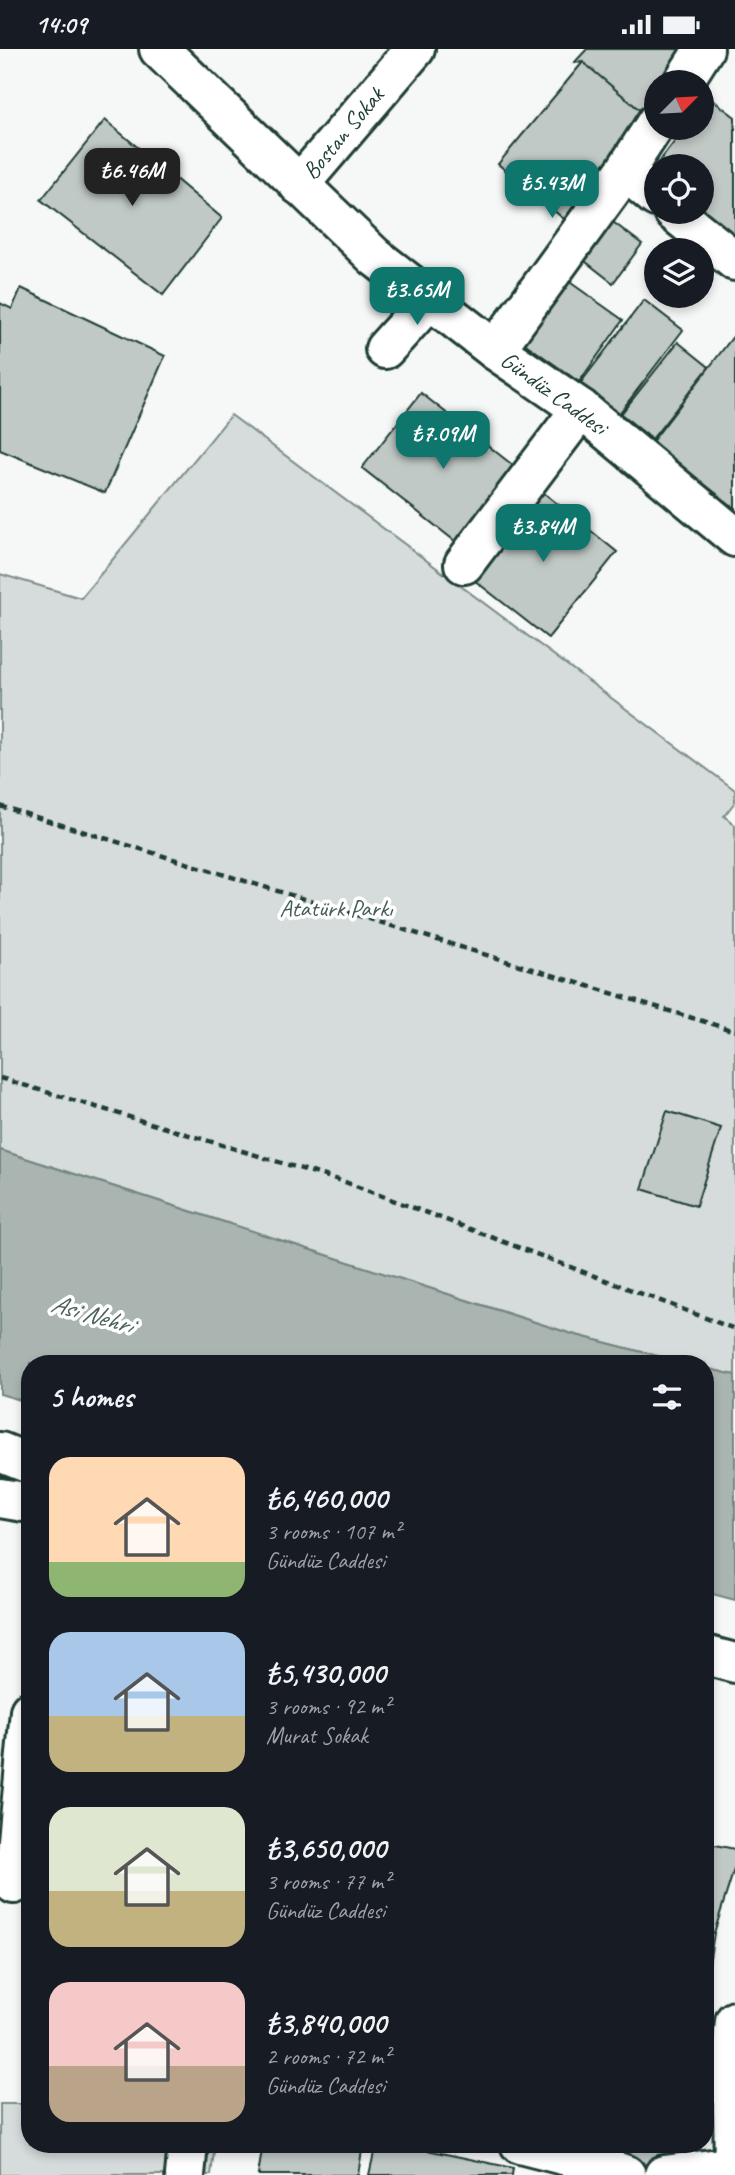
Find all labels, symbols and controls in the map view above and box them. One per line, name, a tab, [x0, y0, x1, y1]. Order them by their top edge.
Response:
text: 14:09	[35, 8, 87, 41]
north arrow	[644, 70, 714, 140]
map controls	[644, 70, 714, 308]
street label: Bostan Sokak	[296, 79, 392, 185]
pin: ₺6.46M	[75, 149, 189, 208]
button: locate	[644, 154, 714, 224]
text: ₺6.46M	[100, 156, 164, 185]
pin: ₺5.43M	[495, 160, 609, 220]
text: ₺5.43M	[521, 168, 583, 197]
button: layers	[644, 238, 714, 308]
pin: ₺3.65M	[360, 267, 474, 327]
text: ₺3.65M	[386, 275, 448, 304]
street label: Gündüz Caddesi	[495, 344, 616, 444]
pin: ₺7.09M	[386, 411, 500, 471]
text: ₺7.09M	[412, 419, 474, 448]
pin: ₺3.84M	[486, 505, 600, 564]
text: ₺3.84M	[512, 512, 574, 541]
park label: Atatürk Parkı	[279, 893, 394, 923]
water label: Asi Nehri	[48, 1287, 142, 1343]
text: 5 homes	[49, 1378, 133, 1416]
icon: filters	[648, 1378, 686, 1416]
text: ₺6,460,000	[266, 1479, 387, 1517]
icon: home	[105, 1485, 189, 1569]
text: 3 rooms · 107 m²	[266, 1517, 401, 1546]
text: Gündüz Caddesi	[266, 1546, 385, 1575]
text: ₺5,430,000	[266, 1654, 385, 1692]
icon: home	[105, 1660, 189, 1744]
text: 3 rooms · 92 m²	[266, 1692, 390, 1721]
text: Murat Sokak	[266, 1721, 368, 1750]
text: ₺3,650,000	[266, 1829, 386, 1867]
icon: home	[105, 1835, 189, 1919]
text: 3 rooms · 77 m²	[266, 1867, 390, 1896]
text: Gündüz Caddesi	[266, 1896, 385, 1925]
text: ₺3,840,000	[266, 2004, 386, 2042]
icon: home	[105, 2010, 189, 2094]
text: 2 rooms · 72 m²	[266, 2042, 390, 2071]
text: Gündüz Caddesi	[266, 2071, 385, 2100]

